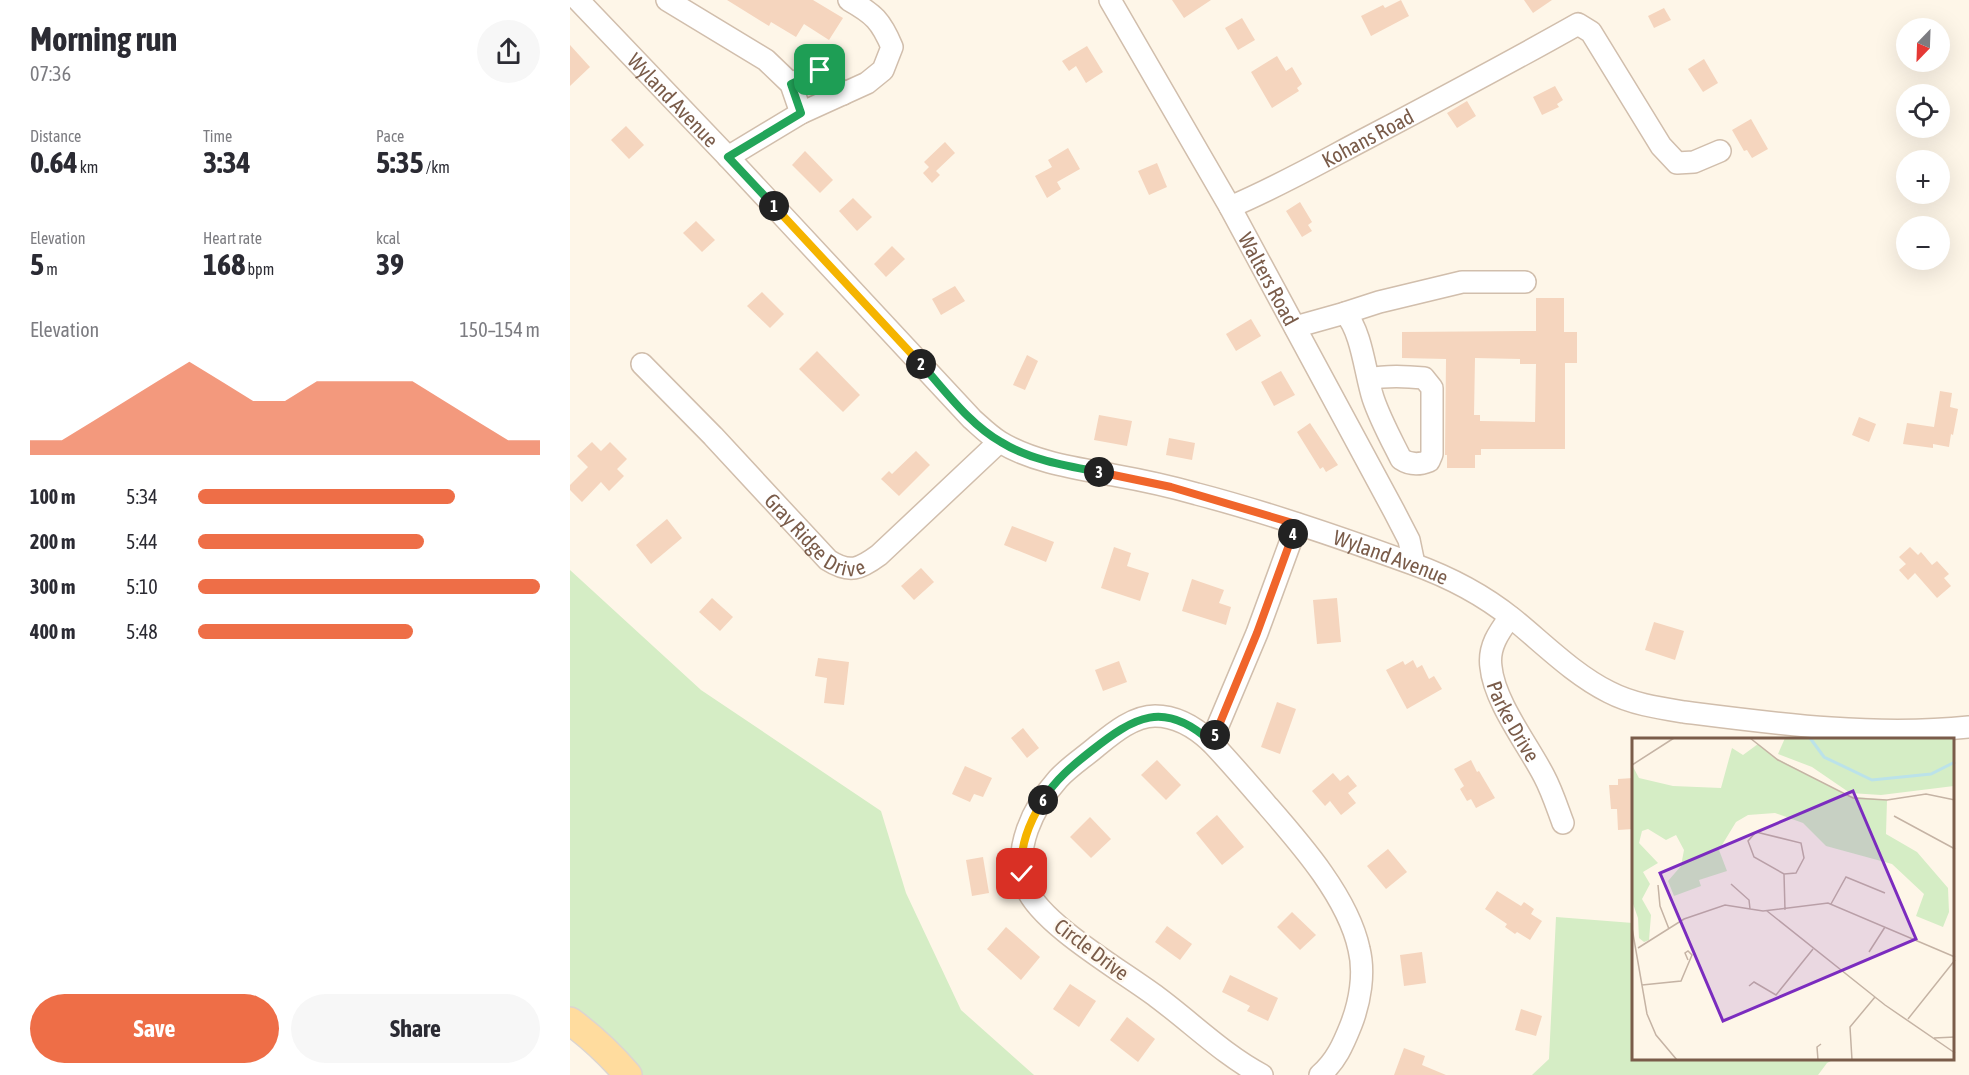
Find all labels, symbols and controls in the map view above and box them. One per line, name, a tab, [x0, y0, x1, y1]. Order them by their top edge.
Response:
north arrow	[1896, 18, 1950, 72]
map controls	[1896, 18, 1950, 270]
text: Morning run	[30, 20, 177, 58]
button: share	[477, 20, 540, 83]
pin	[794, 44, 845, 95]
street label: Wyland Avenue	[623, 48, 724, 152]
icon: arrive	[803, 53, 836, 86]
text: 07:36	[30, 62, 71, 85]
button: locate	[1896, 84, 1950, 138]
street label: Kohans Road	[1318, 104, 1417, 172]
text: Distance	[30, 127, 81, 145]
text: Time	[203, 127, 232, 145]
text: Pace	[376, 127, 404, 145]
text: 0.64	[30, 145, 78, 179]
text: 3:34	[203, 145, 251, 179]
text: 5:35	[376, 145, 424, 179]
button: +	[1896, 150, 1950, 204]
text: km	[78, 158, 98, 176]
text: /km	[424, 158, 450, 176]
pin: 1	[759, 191, 789, 221]
text: 1	[770, 197, 778, 215]
button: −	[1896, 216, 1950, 270]
street label: Walters Road	[1234, 228, 1304, 330]
text: Elevation	[30, 229, 85, 247]
text: Heart rate	[203, 229, 262, 247]
text: kcal	[376, 229, 400, 247]
text: 5	[30, 247, 44, 281]
text: 168	[203, 247, 245, 281]
text: 39	[376, 247, 404, 281]
text: m	[44, 260, 58, 278]
text: bpm	[245, 260, 274, 278]
text: Elevation	[30, 318, 99, 341]
text: 150–154 m	[459, 318, 540, 341]
pin: 2	[906, 349, 936, 379]
text: 2	[917, 355, 925, 373]
pin: 3	[1084, 457, 1114, 487]
text: 3	[1095, 463, 1103, 481]
text: 100 m	[30, 485, 75, 508]
text: 5:34	[126, 485, 158, 508]
street label: Gray Ridge Drive	[760, 488, 868, 580]
pin: 4	[1278, 519, 1308, 549]
text: 4	[1289, 525, 1297, 543]
street label: Wyland Avenue	[1331, 525, 1452, 589]
text: 200 m	[30, 530, 75, 553]
text: 5:44	[126, 530, 158, 553]
text: 300 m	[30, 575, 75, 598]
text: 5:10	[126, 575, 158, 598]
text: 400 m	[30, 620, 75, 643]
text: 5:48	[126, 620, 158, 643]
street label: Parke Drive	[1482, 678, 1545, 766]
pin: 5	[1200, 720, 1230, 750]
text: 5	[1211, 726, 1219, 744]
inset map	[1632, 738, 1954, 1060]
pin: 6	[1028, 785, 1058, 815]
text: 6	[1039, 791, 1047, 809]
pin	[996, 848, 1047, 899]
icon: check	[1005, 857, 1038, 890]
street label: Circle Drive	[1050, 913, 1134, 985]
button: Save	[30, 994, 279, 1063]
button: Share	[291, 994, 540, 1063]

